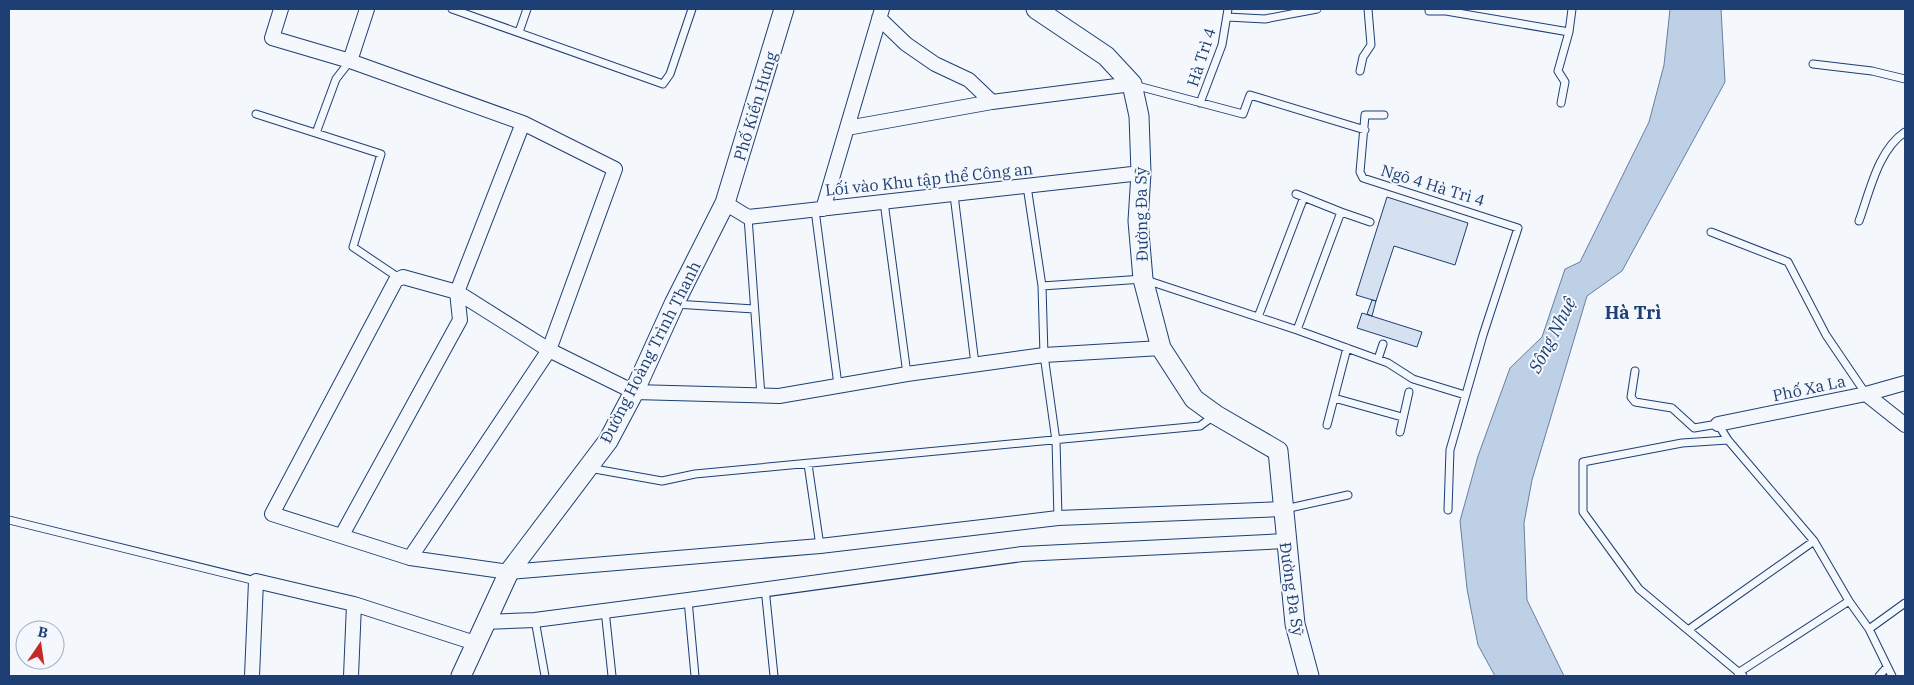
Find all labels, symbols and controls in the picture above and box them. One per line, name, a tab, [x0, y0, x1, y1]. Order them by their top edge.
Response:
street label: Hà Trì 4	[1182, 25, 1220, 89]
street label: Phố Kiến Hưng	[729, 49, 781, 163]
street label: Lối vào Khu tập thể Công an	[824, 158, 1034, 200]
street label: Ngõ 4 Hà Trì 4	[1379, 160, 1487, 210]
street label: Đường Đa Sỹ	[1130, 166, 1152, 261]
street label: Đường Hoàng Trình Thanh	[595, 258, 705, 446]
water label: Sông Nhuệ	[1523, 292, 1581, 378]
district label: Hà Trì	[1605, 301, 1661, 324]
street label: Phố Xa La	[1771, 370, 1848, 405]
street label: Đường Đa Sỹ	[1276, 541, 1309, 638]
north arrow	[15, 620, 65, 670]
text: B	[36, 622, 50, 642]

